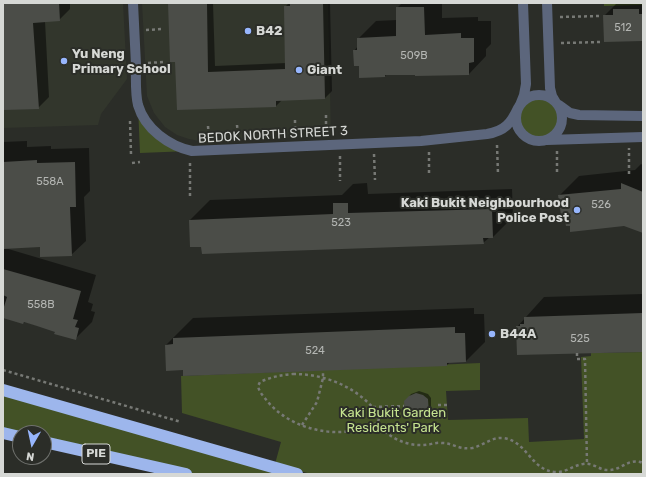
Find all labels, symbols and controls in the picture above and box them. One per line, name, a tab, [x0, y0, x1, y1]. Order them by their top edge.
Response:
house number: 512	[614, 21, 632, 35]
place label: B42	[256, 23, 282, 39]
marker: B42	[243, 26, 253, 36]
place label: Yu Neng Primary School	[72, 46, 171, 77]
house number: 509B	[400, 49, 428, 63]
marker: Yu Neng Primary School	[59, 56, 69, 66]
place label: Giant	[307, 62, 342, 78]
marker: Giant	[294, 65, 304, 75]
street label: BEDOK NORTH STREET 3	[198, 123, 348, 147]
house number: 558A	[36, 175, 64, 189]
place label: Kaki Bukit Neighbourhood Police Post	[401, 195, 569, 226]
house number: 526	[591, 198, 611, 212]
marker: Kaki Bukit Neighbourhood Police Post	[572, 205, 582, 215]
house number: 523	[331, 216, 351, 230]
house number: 558B	[27, 298, 55, 312]
place label: B44A	[500, 326, 536, 342]
marker: B44A	[487, 329, 497, 339]
house number: 525	[570, 332, 590, 346]
house number: 524	[305, 344, 325, 358]
park label: Kaki Bukit Garden Residents' Park	[340, 405, 446, 436]
north arrow	[12, 425, 52, 465]
road number: PIE	[82, 444, 110, 464]
text: N	[25, 449, 35, 463]

